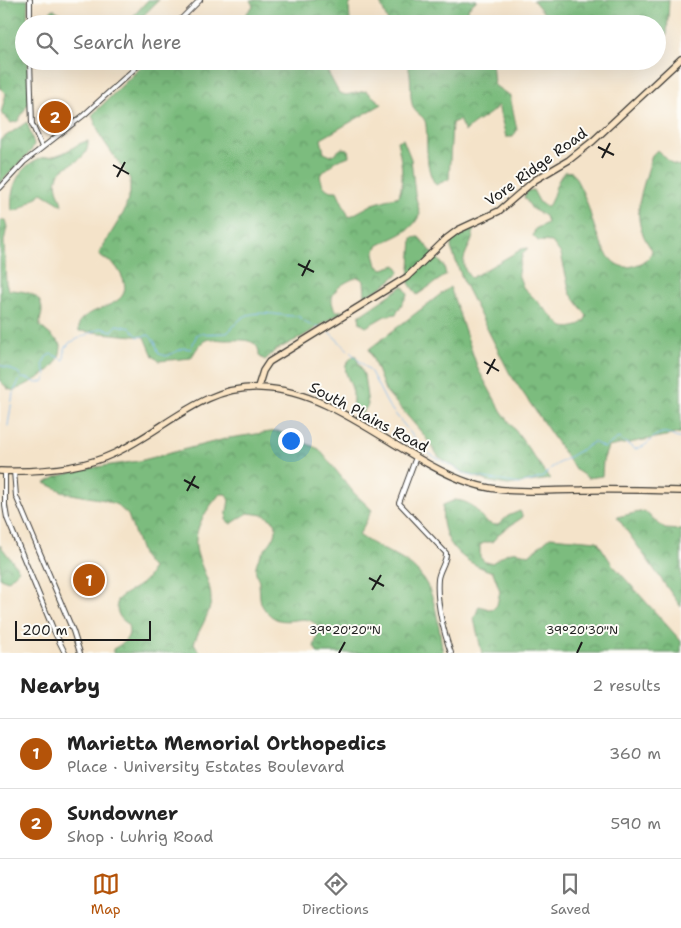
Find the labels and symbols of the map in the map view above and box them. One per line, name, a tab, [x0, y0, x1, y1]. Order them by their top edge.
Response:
pin: 2	[39, 98, 71, 136]
street label: Vore Ridge Road	[481, 123, 592, 211]
street label: South Plains Road	[306, 377, 433, 457]
your location	[278, 428, 304, 454]
pin: 1	[73, 561, 105, 599]
scale bar	[15, 618, 151, 641]
text: 39°20'20"N	[309, 622, 381, 638]
text: 39°20'30"N	[546, 622, 618, 638]

